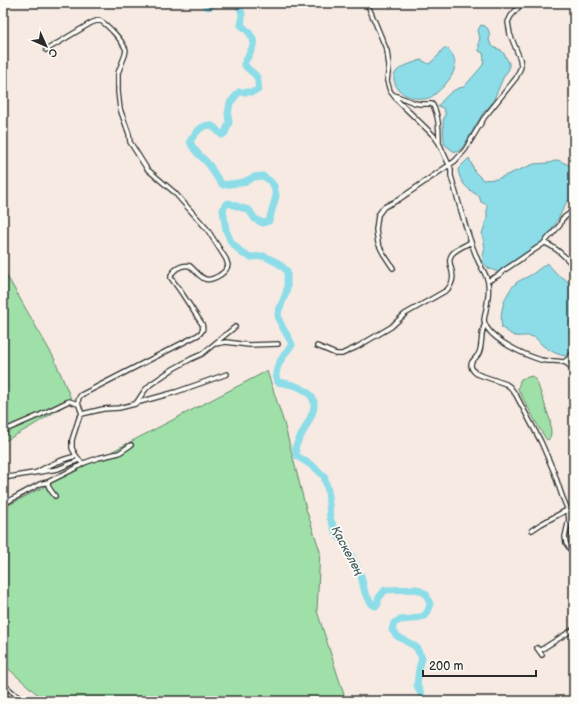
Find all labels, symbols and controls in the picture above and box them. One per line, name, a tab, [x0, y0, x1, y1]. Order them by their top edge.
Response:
north arrow	[26, 26, 66, 66]
text: С	[45, 45, 60, 60]
water label: Қаскелең	[328, 524, 366, 578]
scale bar	[423, 652, 536, 678]
text: 200 m	[429, 659, 463, 674]

